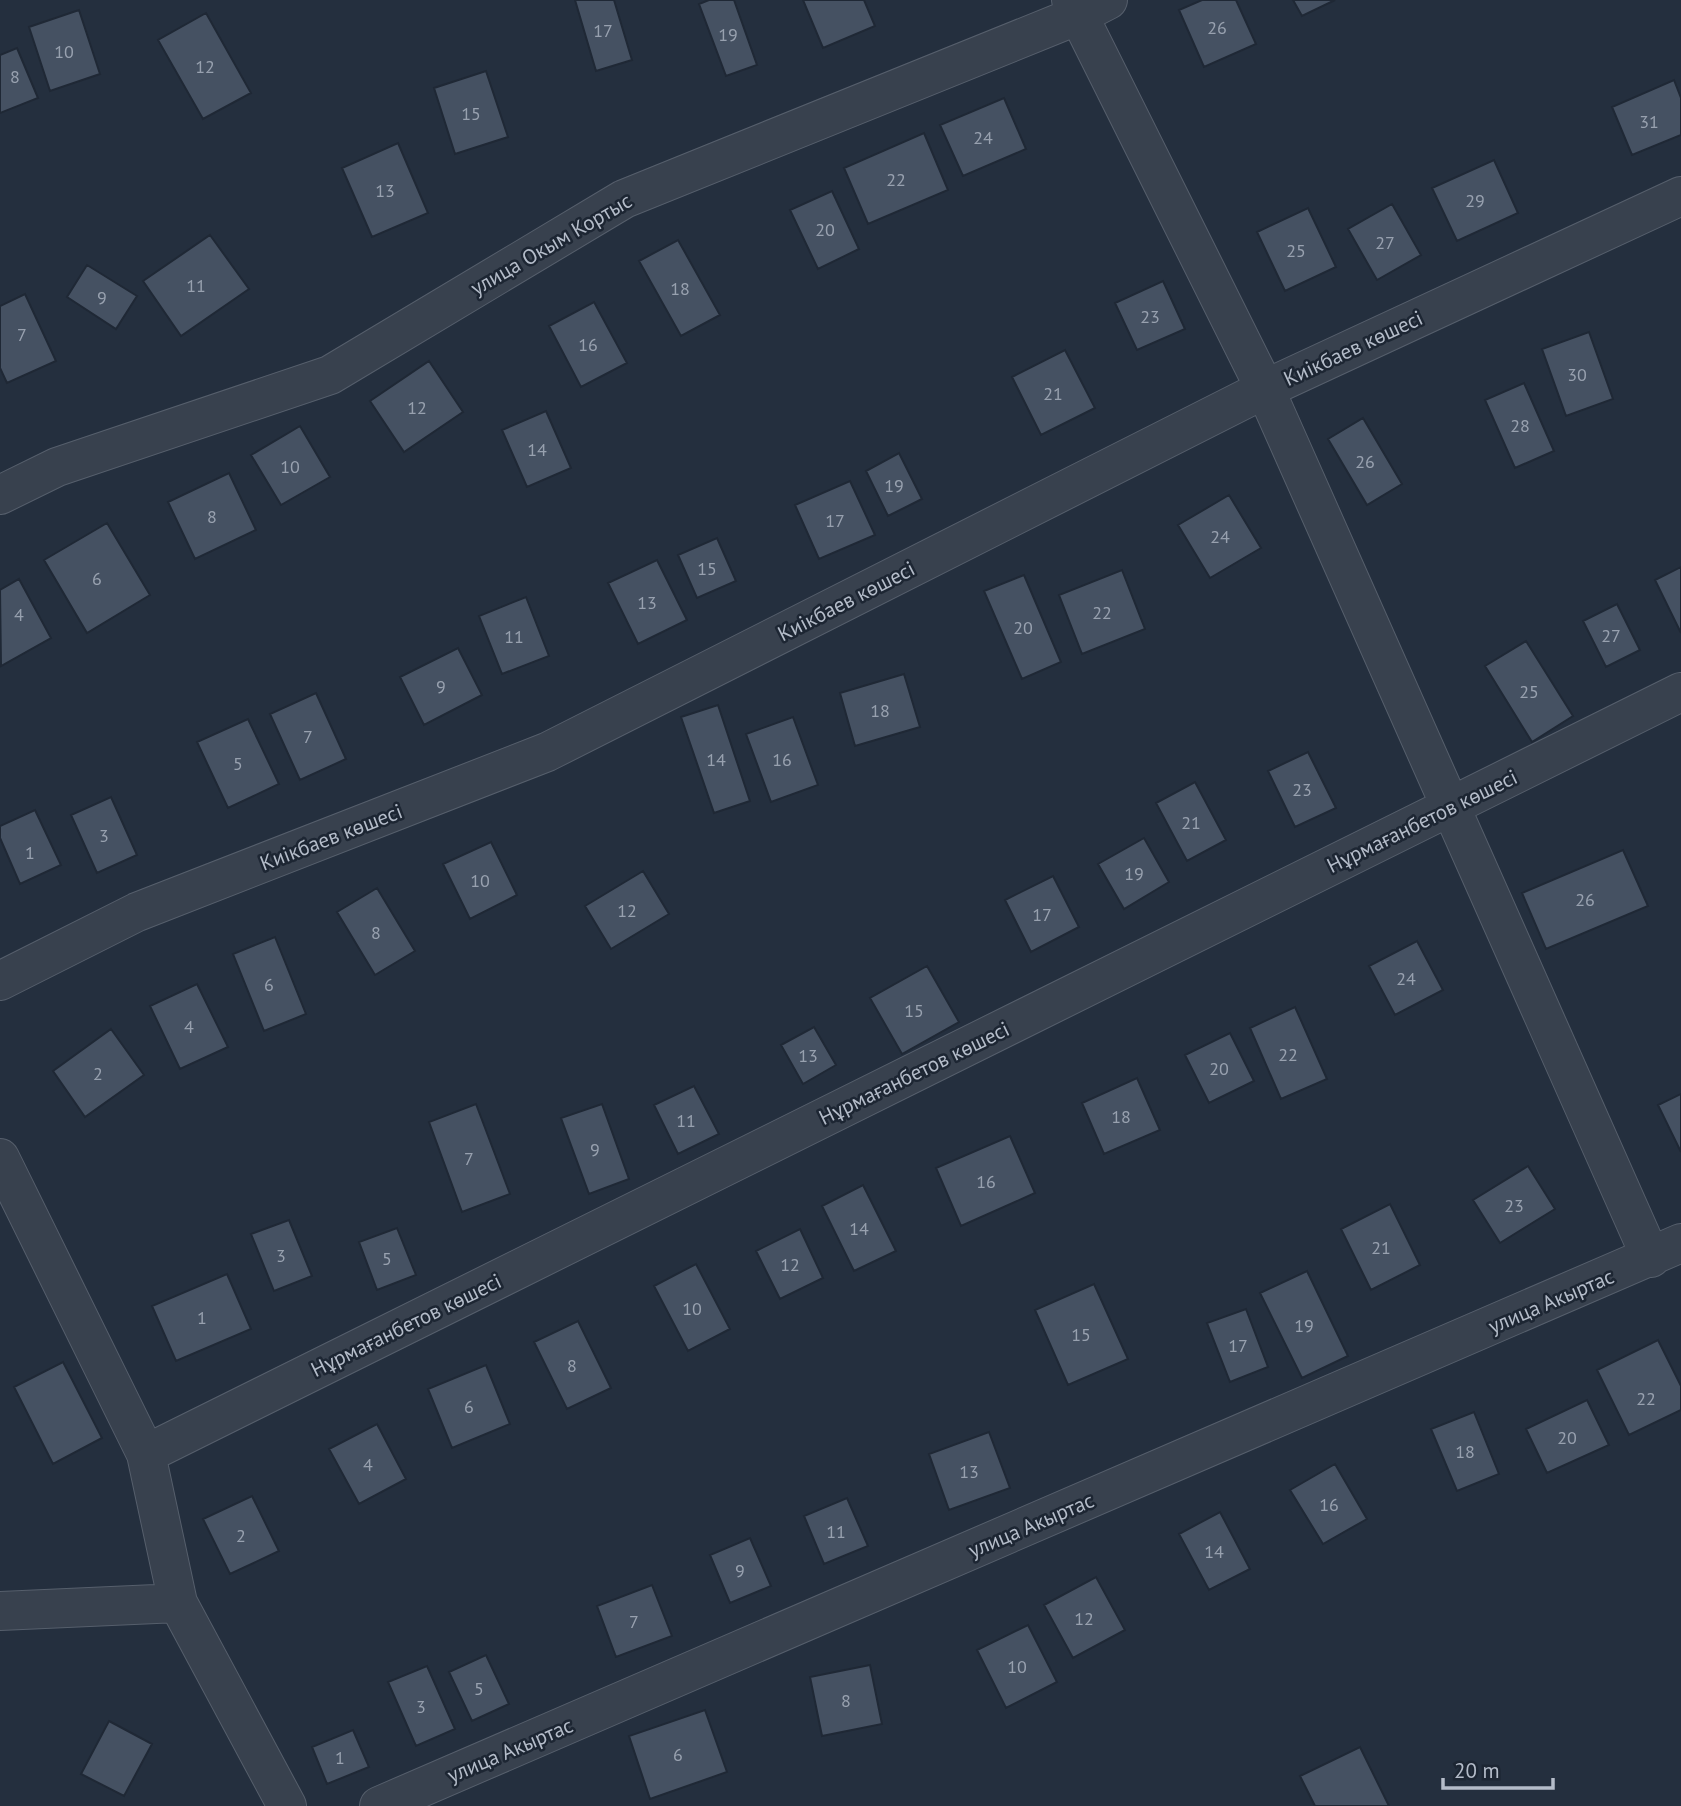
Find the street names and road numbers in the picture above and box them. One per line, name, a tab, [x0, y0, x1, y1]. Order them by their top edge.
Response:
street label: улица Окым Кортыс	[465, 187, 637, 301]
street label: Киікбаев көшесі	[1279, 304, 1427, 392]
street label: Киікбаев көшесі	[773, 555, 919, 647]
street label: Нұрмағанбетов көшесі	[1322, 763, 1522, 879]
street label: Киікбаев көшесі	[256, 797, 406, 877]
street label: Нұрмағанбетов көшесі	[814, 1015, 1014, 1131]
street label: улица Акыртас	[1484, 1262, 1618, 1340]
street label: Нұрмағанбетов көшесі	[306, 1267, 506, 1383]
street label: улица Акыртас	[964, 1486, 1098, 1564]
street label: улица Акыртас	[443, 1711, 577, 1789]

